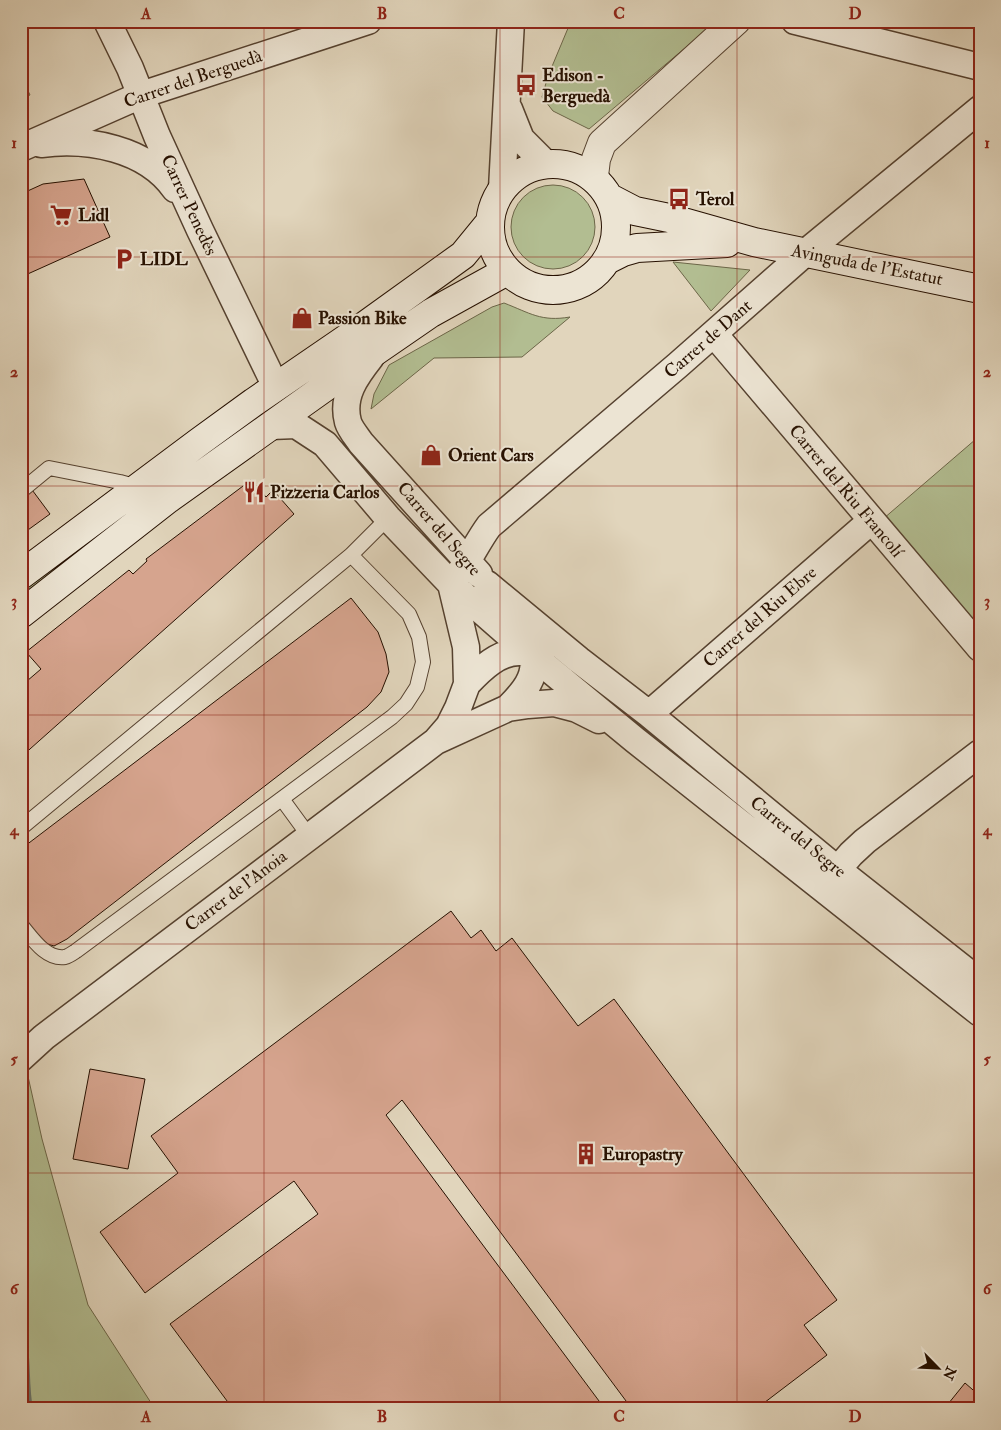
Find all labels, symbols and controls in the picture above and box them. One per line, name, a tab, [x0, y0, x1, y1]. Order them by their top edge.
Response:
text: A	[140, 4, 152, 24]
text: B	[377, 4, 387, 24]
text: C	[613, 4, 625, 24]
text: D	[848, 4, 862, 24]
street label: Carrer del Berguedà	[121, 44, 266, 113]
place label: Edison - Berguedà	[542, 64, 611, 108]
bus stop icon: Edison - Berguedà	[513, 72, 539, 98]
text: 1	[11, 133, 17, 153]
text: 1	[984, 133, 990, 153]
street label: Carrer Penedès	[156, 151, 222, 259]
bus stop icon: Terol	[666, 186, 692, 212]
place label: Terol	[695, 188, 735, 211]
supermarket icon: Lidl	[48, 202, 74, 228]
place label: Lidl	[78, 204, 110, 227]
street label: Avinguda de l'Estatut	[788, 239, 945, 291]
parking icon: LIDL	[111, 246, 137, 272]
place label: LIDL	[140, 248, 189, 271]
street label: Carrer de Dant	[659, 294, 757, 383]
shop icon: Passion Bike	[289, 305, 315, 331]
place label: Passion Bike	[318, 307, 407, 330]
text: 2	[10, 362, 18, 382]
text: 2	[983, 362, 991, 382]
street label: Carrer del Riu Francolí	[784, 420, 909, 563]
shop icon: Orient Cars	[418, 442, 444, 468]
place label: Orient Cars	[448, 444, 534, 467]
street label: Carrer del Segre	[392, 477, 486, 581]
restaurant icon: Pizzeria Carlos	[241, 479, 267, 505]
place label: Pizzeria Carlos	[270, 481, 379, 504]
street label: Carrer del Riu Ebre	[698, 561, 822, 673]
text: 3	[11, 591, 17, 611]
text: 3	[984, 591, 990, 611]
street label: Carrer del Segre	[745, 791, 851, 883]
text: 4	[9, 820, 20, 840]
text: 4	[982, 820, 993, 840]
street label: Carrer de l'Anoia	[180, 845, 292, 937]
text: 5	[10, 1049, 18, 1069]
text: 5	[983, 1049, 991, 1069]
building icon: Europastry	[573, 1141, 599, 1167]
place label: Europastry	[602, 1143, 684, 1166]
text: 6	[10, 1279, 20, 1299]
text: 6	[983, 1279, 993, 1299]
north arrow	[914, 1342, 964, 1392]
text: N	[939, 1363, 960, 1383]
text: A	[140, 1407, 152, 1427]
text: B	[377, 1407, 387, 1427]
text: C	[613, 1407, 625, 1427]
text: D	[848, 1407, 862, 1427]

